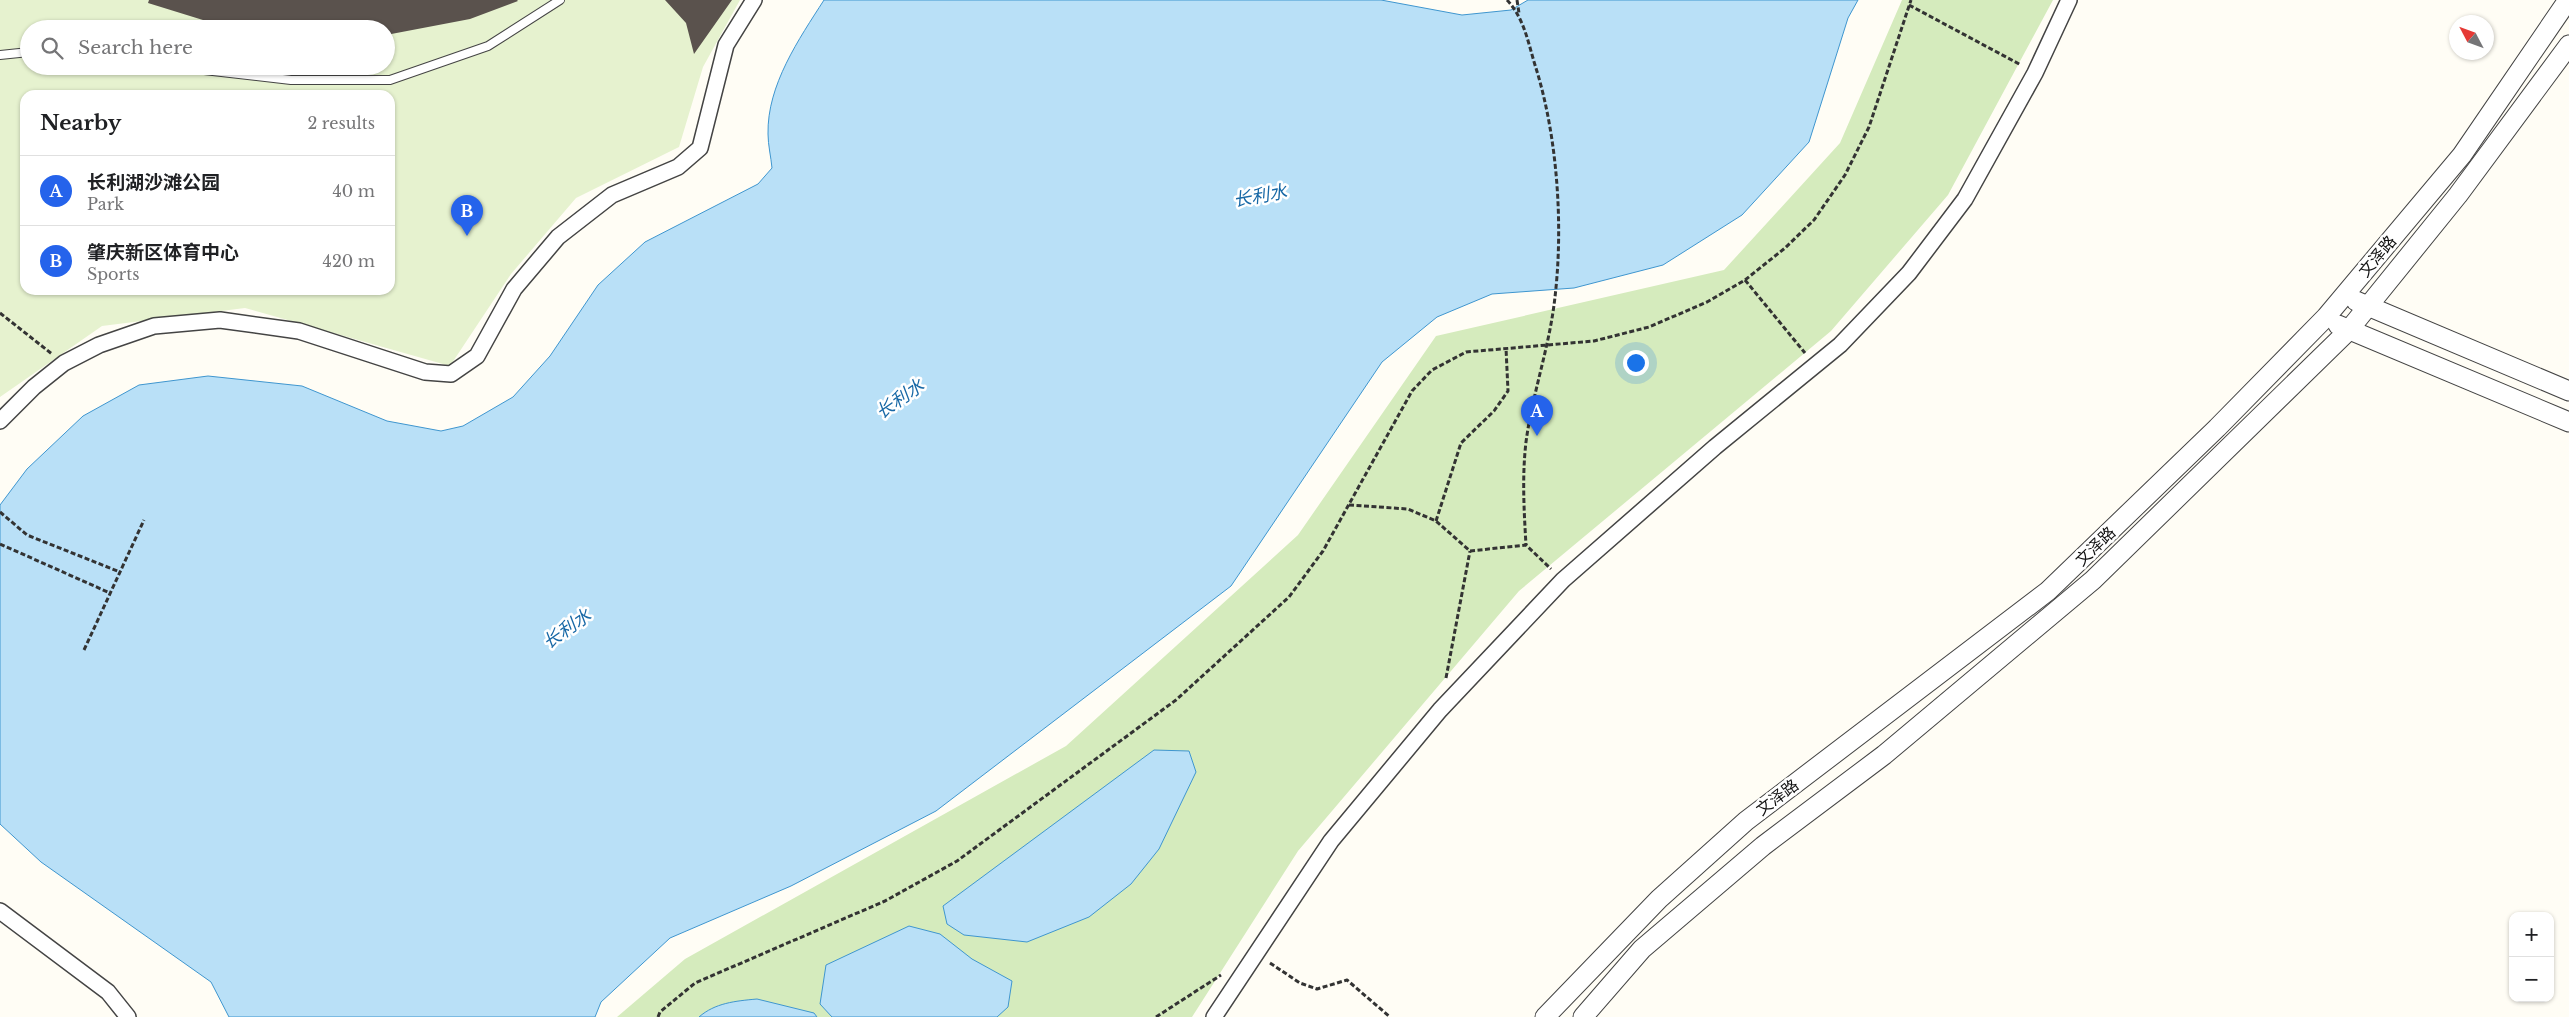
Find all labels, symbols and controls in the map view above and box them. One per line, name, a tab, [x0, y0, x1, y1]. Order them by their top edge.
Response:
north arrow	[2449, 15, 2494, 60]
search box	[20, 20, 395, 75]
icon: search	[38, 34, 66, 62]
text: Search here	[78, 36, 193, 59]
text: Nearby	[40, 110, 121, 136]
text: 2 results	[307, 113, 375, 133]
text: 长利湖沙滩公园	[87, 171, 220, 194]
water label: 长利水	[1232, 180, 1289, 212]
text: A	[50, 181, 62, 201]
text: 40 m	[332, 181, 375, 201]
text: Park	[87, 194, 124, 214]
pin: B	[451, 195, 483, 236]
street label: 文泽路	[2354, 231, 2400, 281]
text: 肇庆新区体育中心	[87, 241, 239, 264]
text: B	[50, 251, 62, 271]
text: 420 m	[323, 251, 375, 271]
text: Sports	[87, 264, 140, 284]
your location	[1623, 350, 1649, 376]
water label: 长利水	[872, 374, 929, 423]
pin: A	[1521, 395, 1553, 436]
street label: 文泽路	[2071, 522, 2119, 570]
water label: 长利水	[539, 604, 596, 653]
street label: 文泽路	[1752, 775, 1802, 819]
map controls	[2509, 912, 2554, 1002]
button: +	[2509, 912, 2554, 957]
button: −	[2509, 957, 2554, 1002]

